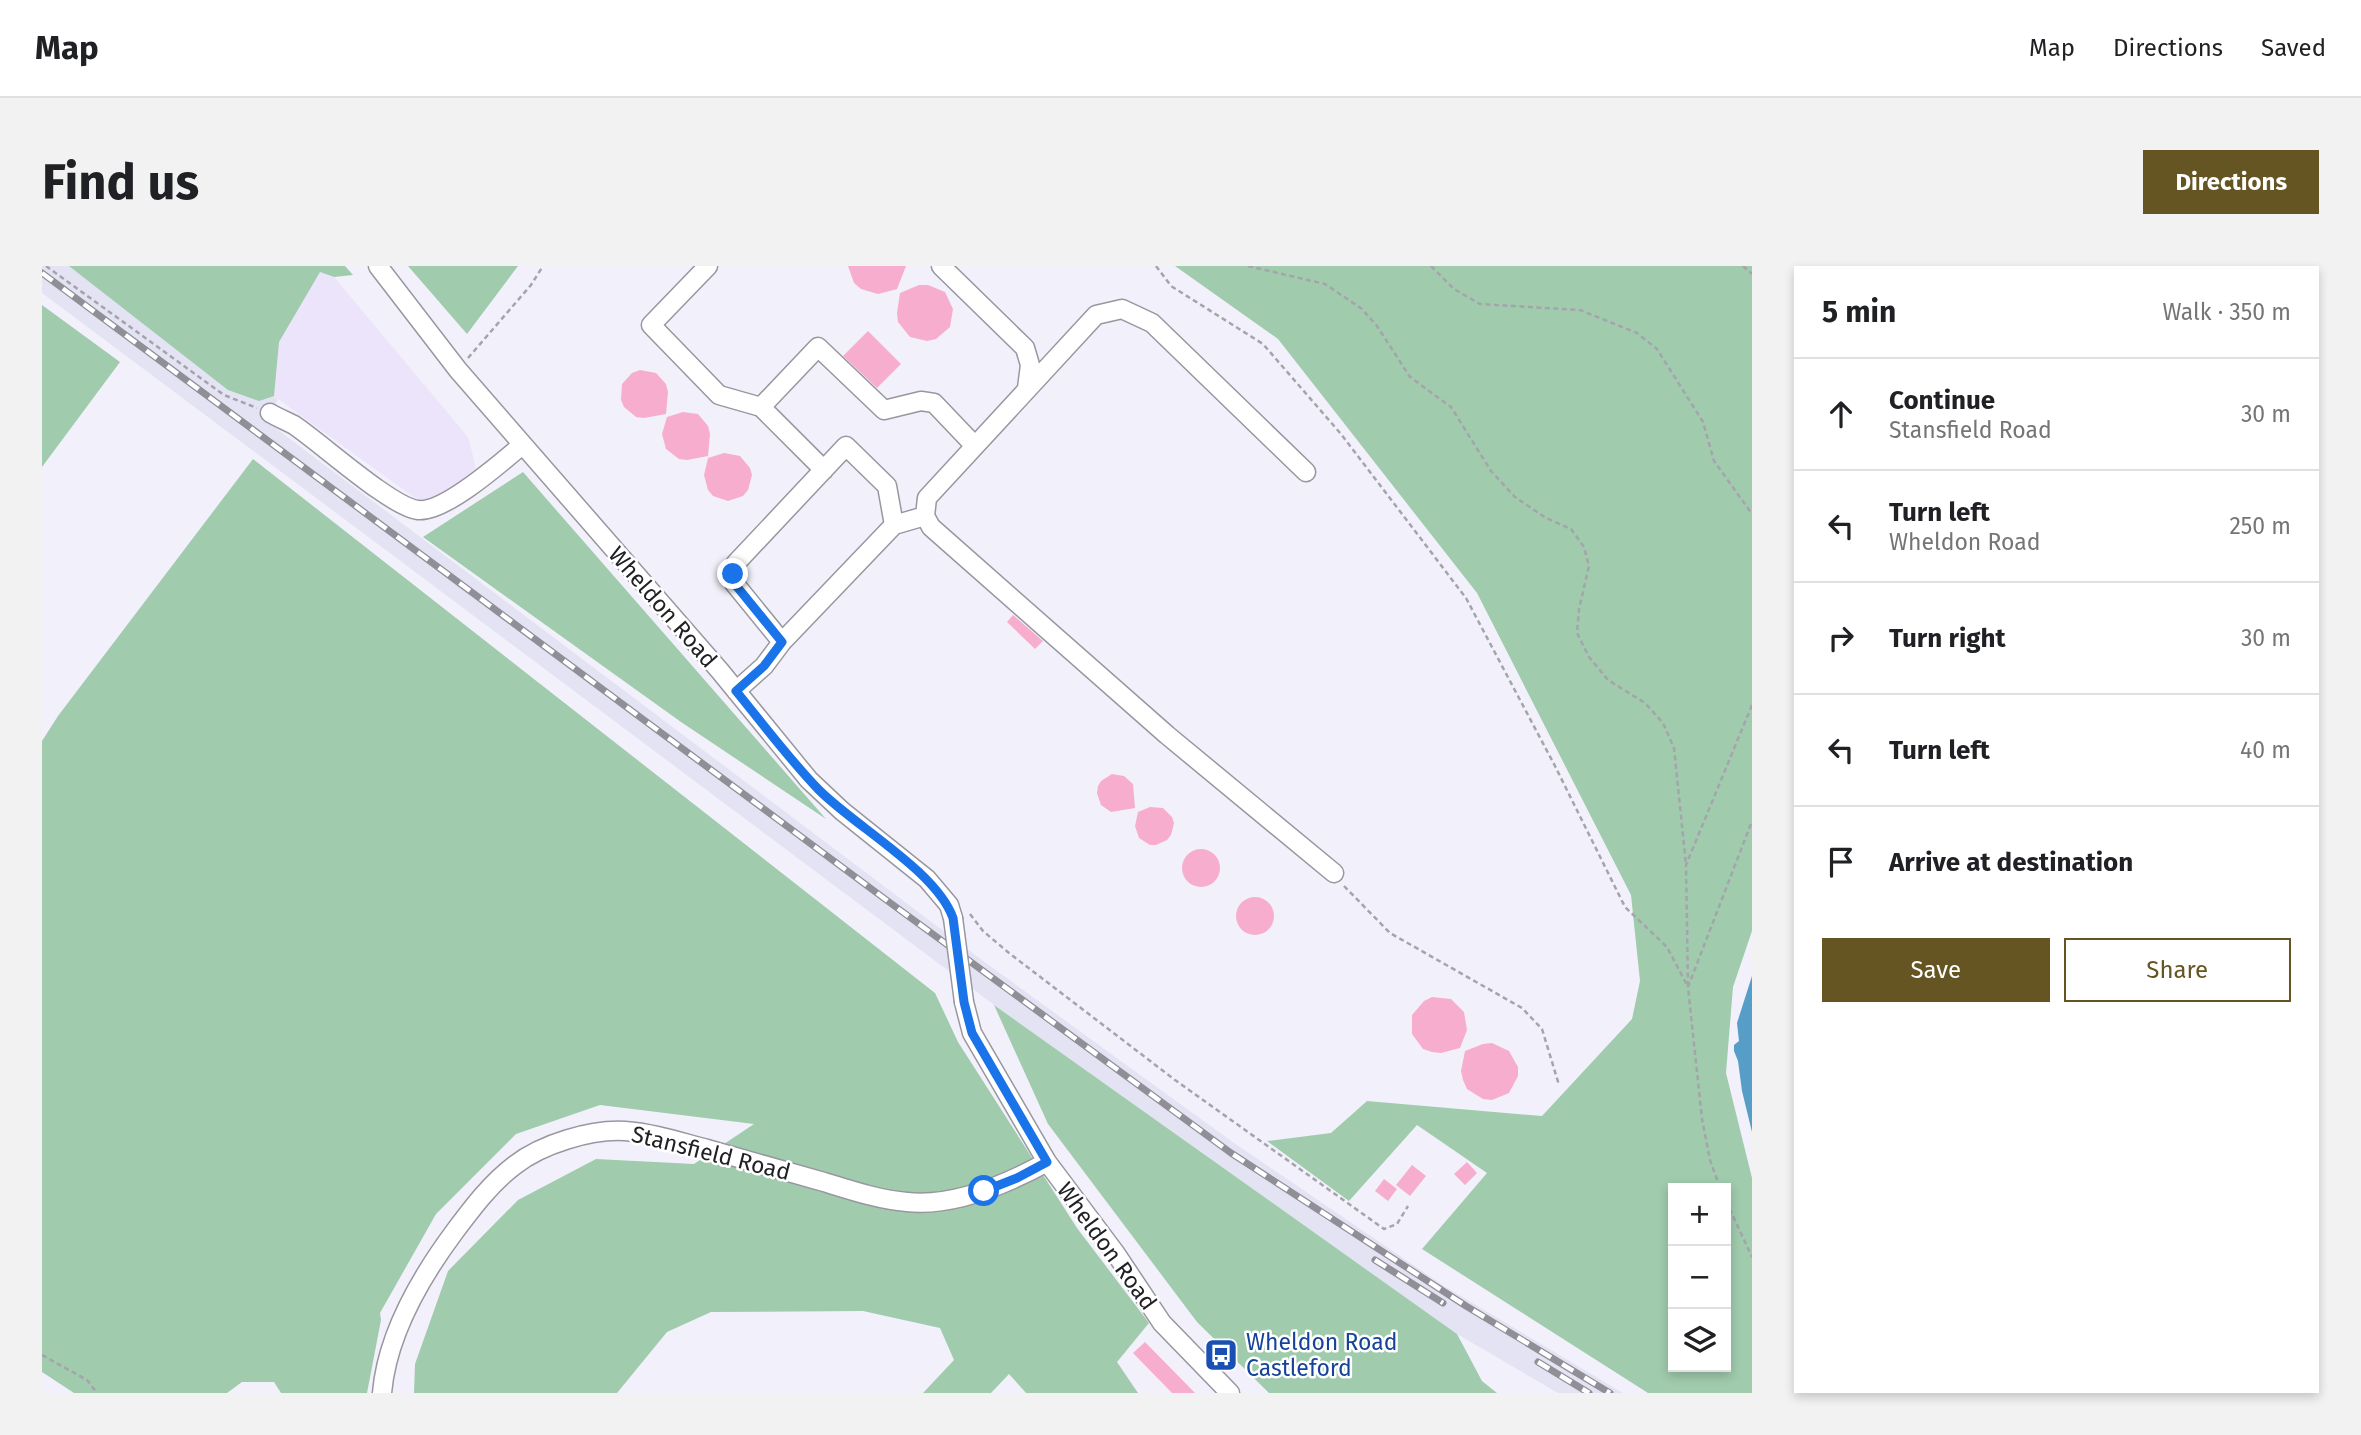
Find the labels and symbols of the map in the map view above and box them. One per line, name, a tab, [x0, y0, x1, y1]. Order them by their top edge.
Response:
street label: Wheldon Road	[603, 541, 723, 673]
route end	[717, 558, 748, 589]
street label: Stansfield Road	[629, 1120, 793, 1186]
route start	[968, 1175, 999, 1206]
street label: Wheldon Road	[1051, 1177, 1163, 1315]
place label: Wheldon Road Castleford	[1246, 1328, 1397, 1382]
bus stop icon: Wheldon Road Castleford	[1202, 1336, 1240, 1374]

